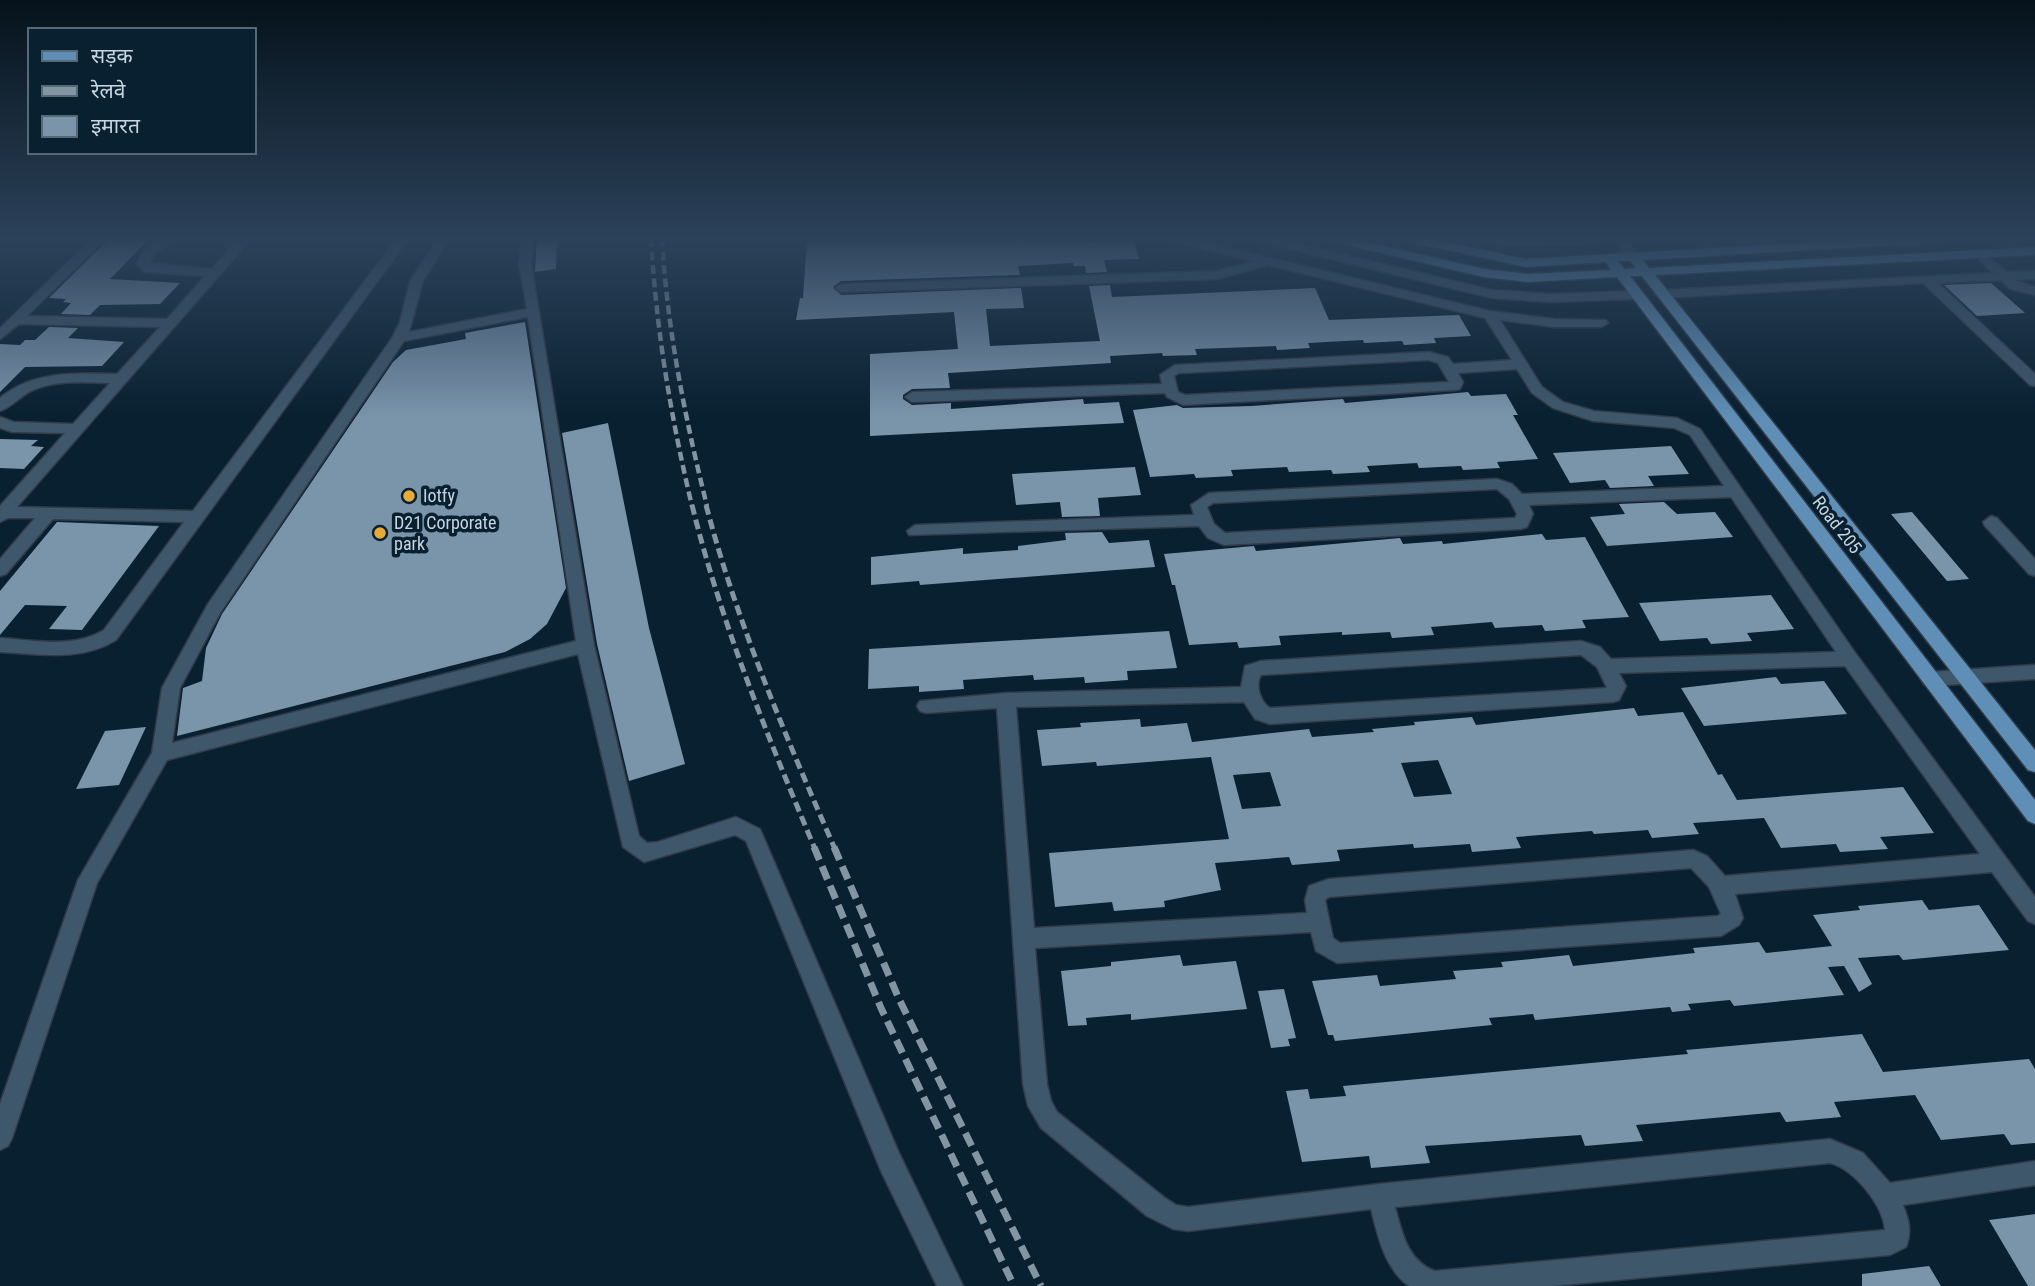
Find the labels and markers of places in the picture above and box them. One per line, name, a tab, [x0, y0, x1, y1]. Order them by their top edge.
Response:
place label: Iotfy	[423, 485, 456, 506]
marker: Iotfy	[401, 488, 417, 504]
place label: D21 Corporate park	[394, 512, 496, 554]
marker: D21 Corporate park	[372, 525, 388, 541]

